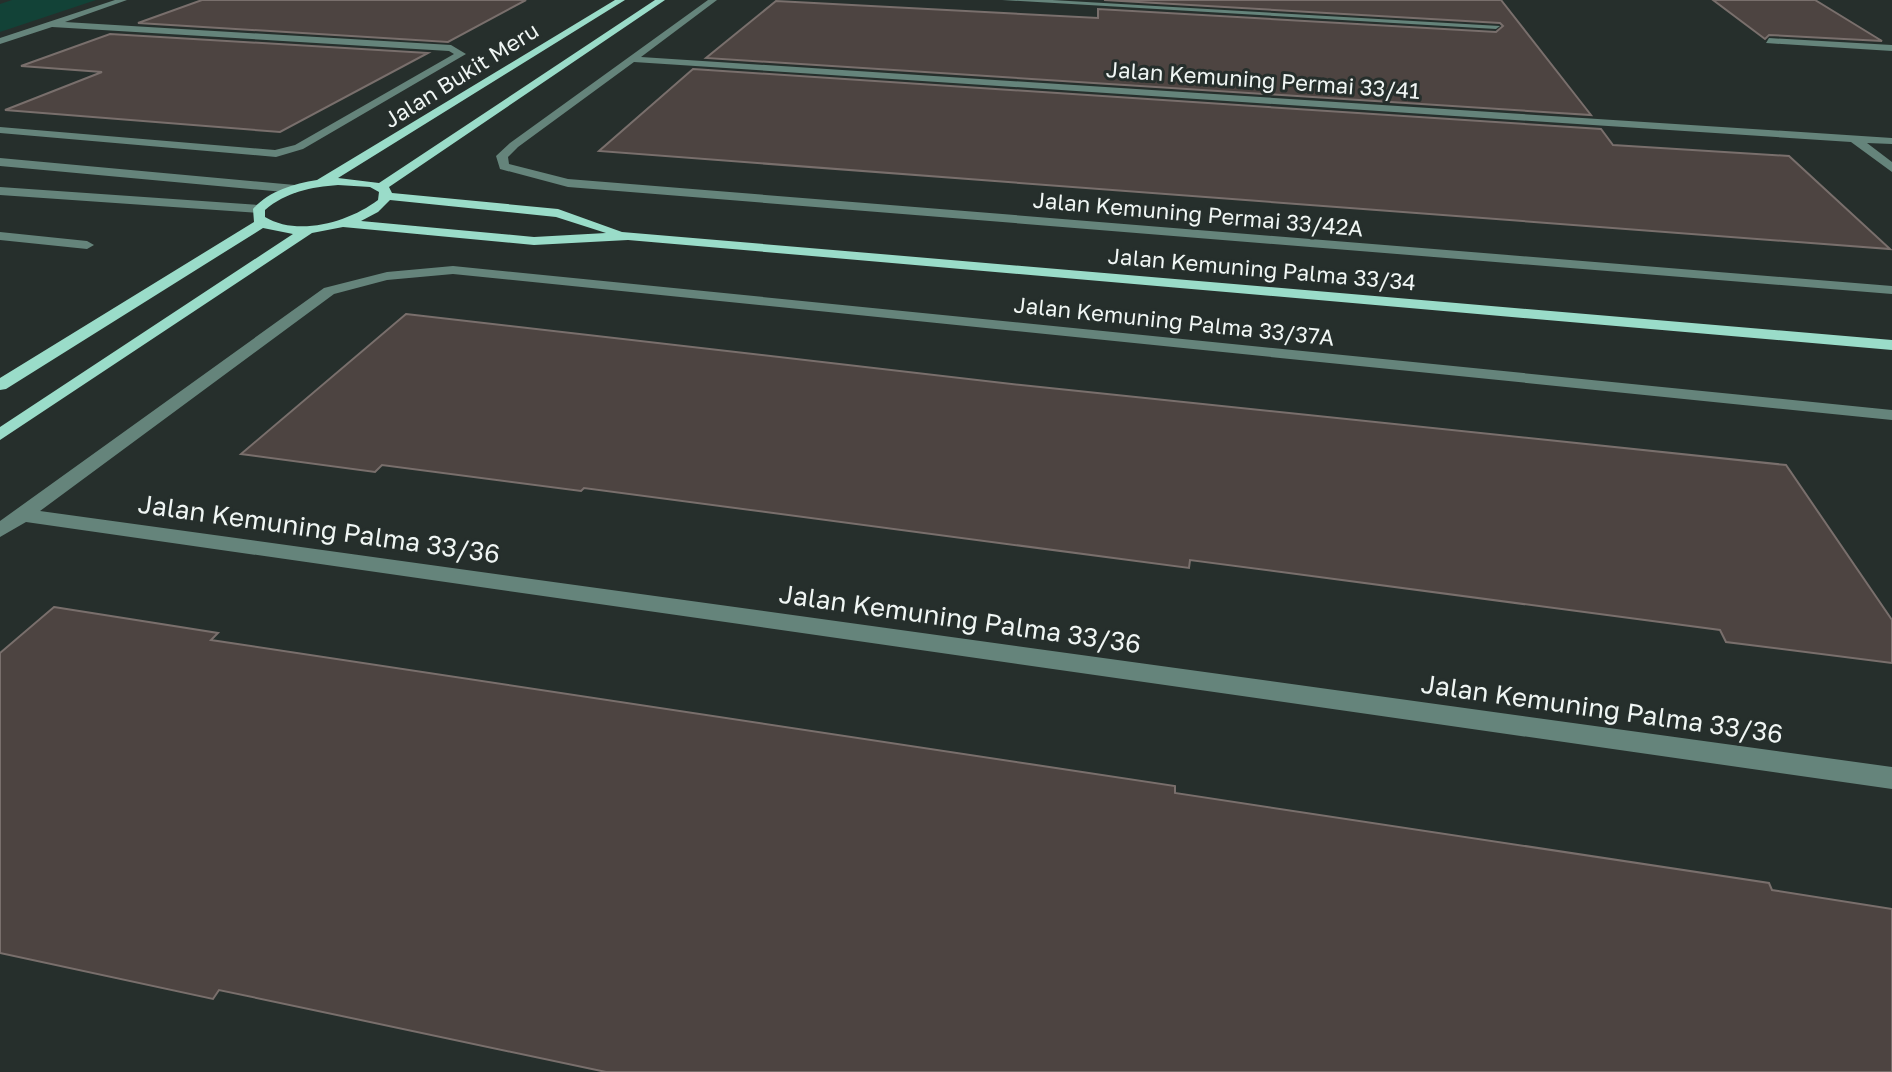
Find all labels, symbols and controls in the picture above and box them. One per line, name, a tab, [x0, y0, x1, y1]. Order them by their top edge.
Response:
street label: Jalan Bukit Meru	[378, 16, 543, 133]
street label: Jalan Kemuning Permai 33/41	[1105, 55, 1421, 104]
street label: Jalan Kemuning Permai 33/42A	[1032, 186, 1365, 241]
street label: Jalan Kemuning Palma 33/34	[1107, 242, 1417, 295]
street label: Jalan Kemuning Palma 33/37A	[1012, 290, 1336, 351]
street label: Jalan Kemuning Palma 33/36	[136, 488, 502, 569]
street label: Jalan Kemuning Palma 33/36	[777, 578, 1143, 659]
street label: Jalan Kemuning Palma 33/36	[1419, 668, 1785, 749]

